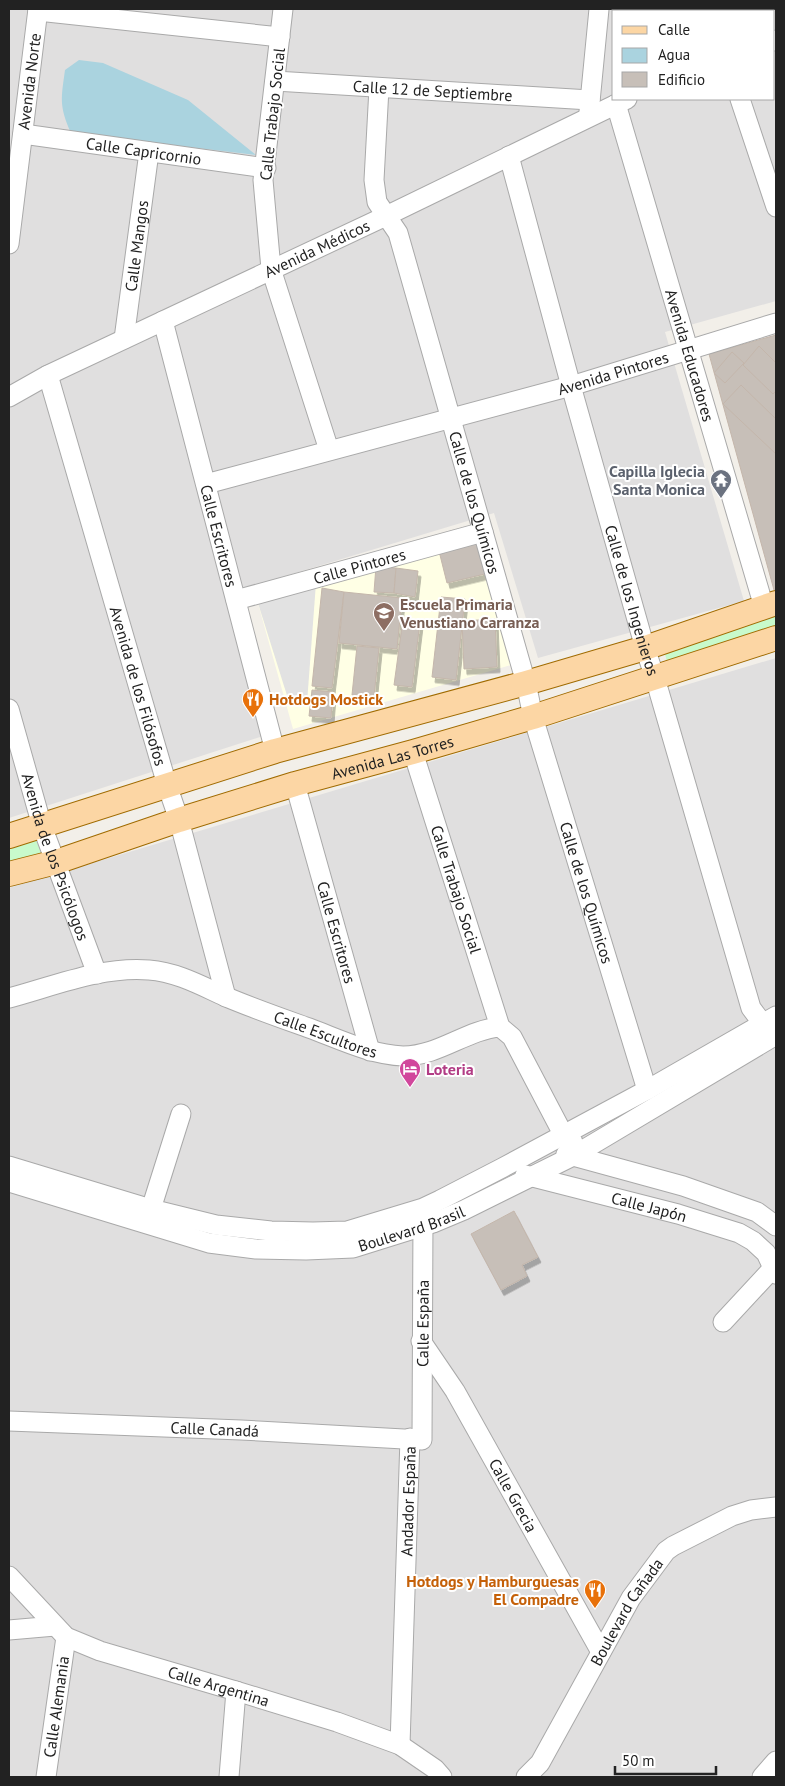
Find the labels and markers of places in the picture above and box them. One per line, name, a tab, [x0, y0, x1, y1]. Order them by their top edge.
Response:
place label: Capilla Iglecia Santa Monica	[609, 461, 705, 499]
temple icon: Capilla Iglecia Santa Monica	[709, 468, 733, 499]
place label: Escuela Primaria Venustiano Carranza	[399, 594, 540, 632]
school or university icon: Escuela Primaria Venustiano Carranza	[372, 601, 396, 632]
restaurant icon: Hotdogs Mostick	[241, 687, 265, 718]
place label: Hotdogs Mostick	[269, 689, 383, 709]
hotel icon: Loteria	[398, 1057, 422, 1088]
place label: Loteria	[426, 1059, 474, 1079]
place label: Hotdogs y Hamburguesas El Compadre	[406, 1571, 579, 1609]
restaurant icon: Hotdogs y Hamburguesas El Compadre	[583, 1578, 607, 1609]

